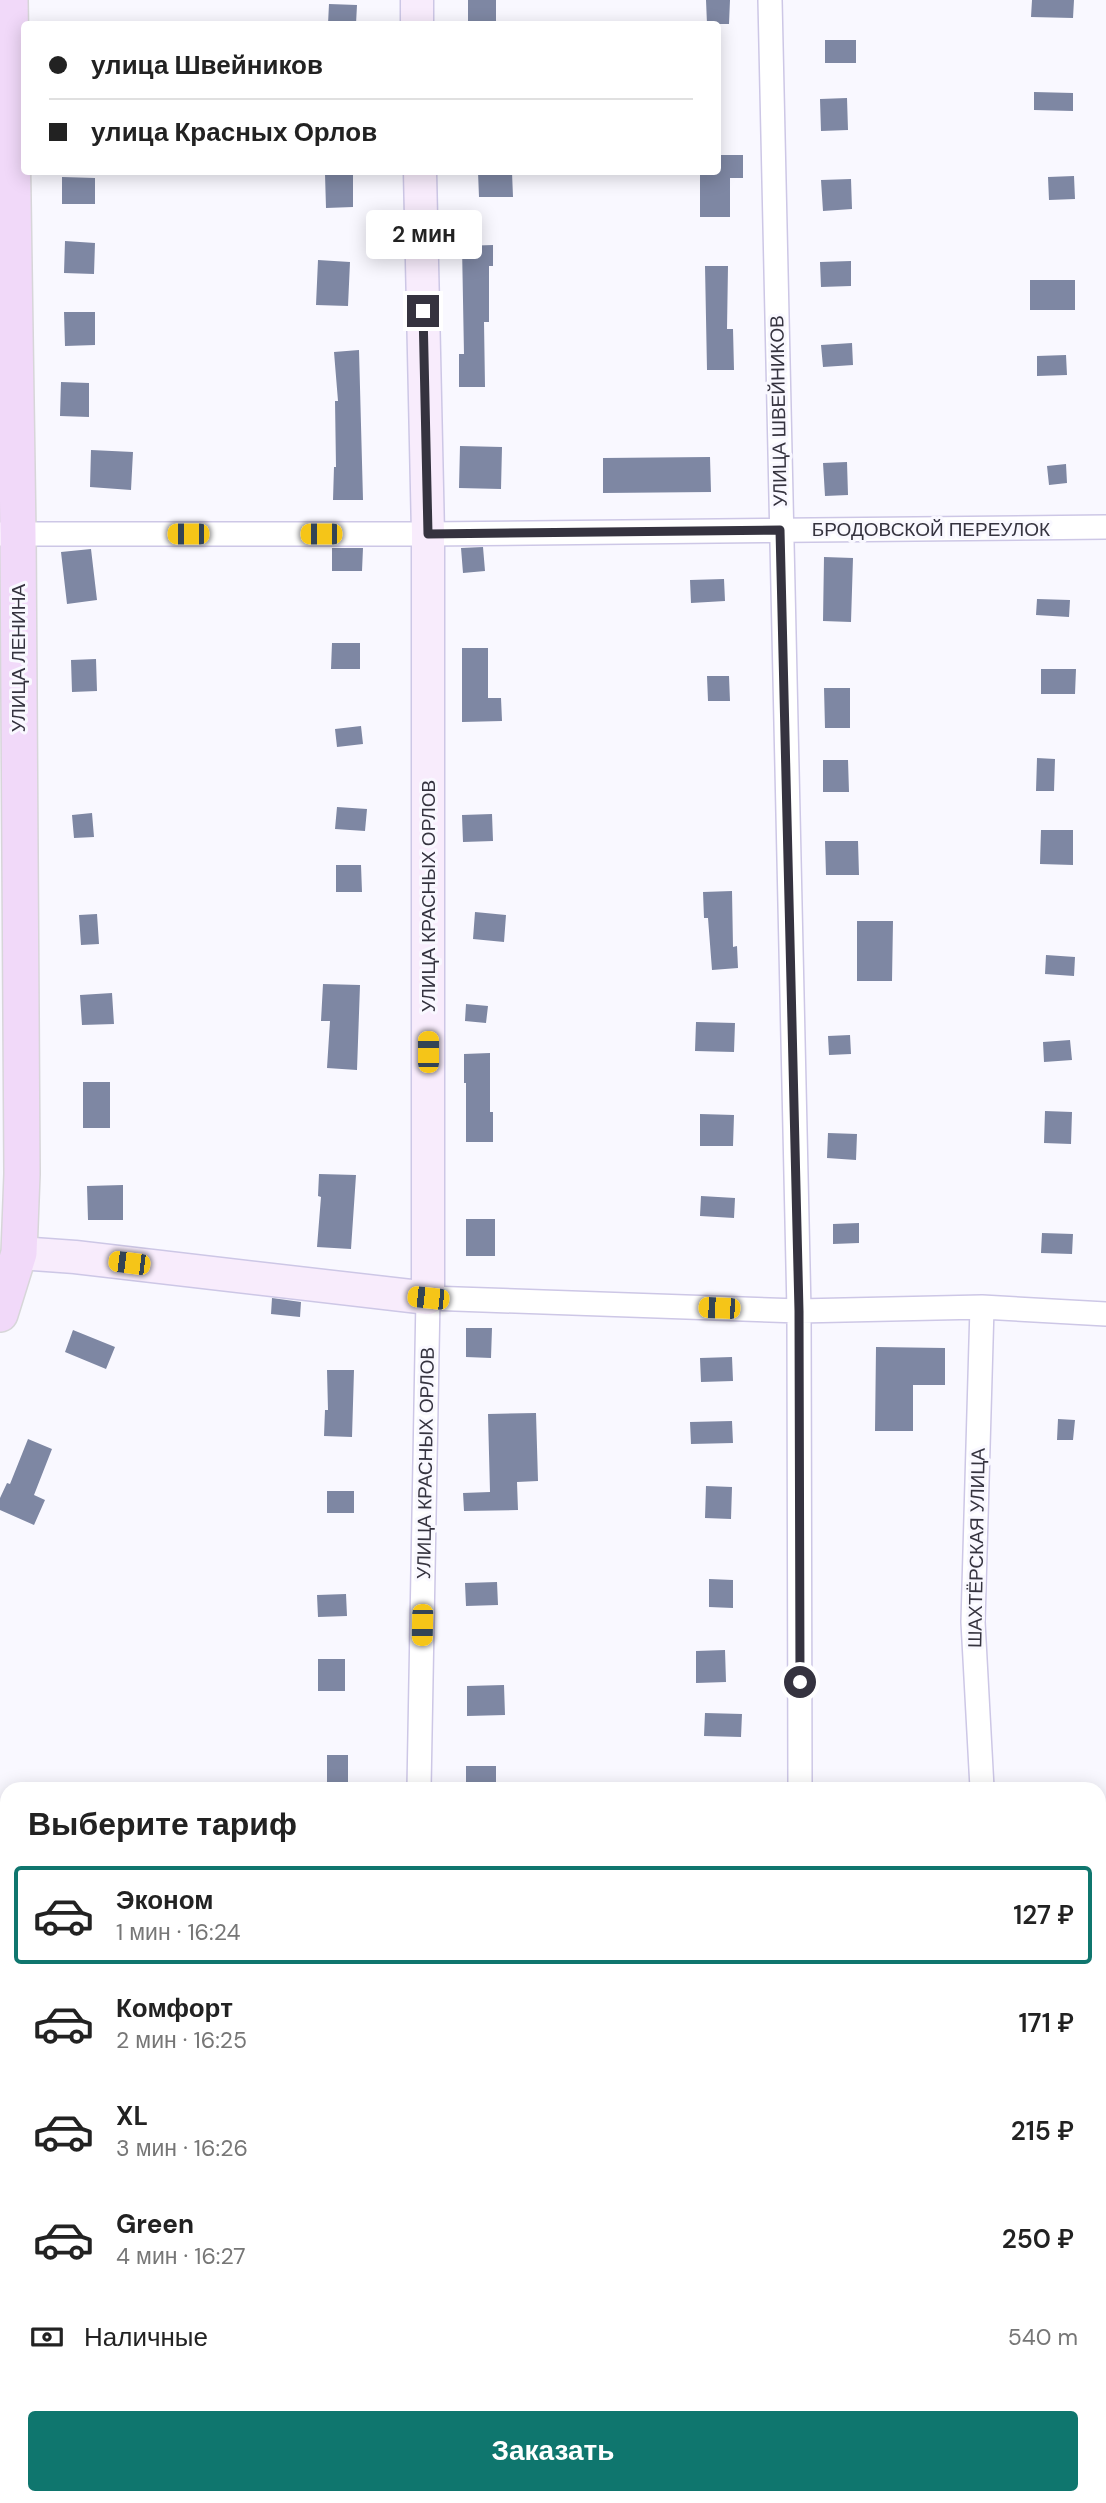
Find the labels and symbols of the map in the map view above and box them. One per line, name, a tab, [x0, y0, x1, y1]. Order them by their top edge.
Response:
callout: 2 мин	[365, 210, 481, 258]
route end	[407, 295, 439, 327]
street label: УЛИЦА ШВЕЙНИКОВ	[764, 315, 793, 507]
street label: БРОДОВСКОЙ ПЕРЕУЛОК	[812, 517, 1050, 542]
car	[168, 524, 210, 545]
car	[301, 524, 343, 545]
street label: УЛИЦА ЛЕНИНА	[6, 584, 31, 732]
street label: УЛИЦА КРАСНЫХ ОРЛОВ	[416, 780, 441, 1012]
car	[418, 1031, 439, 1073]
car	[107, 1250, 152, 1276]
car	[407, 1285, 450, 1311]
car	[698, 1297, 741, 1319]
street label: УЛИЦА КРАСНЫХ ОРЛОВ	[411, 1347, 440, 1579]
street label: ШАХТЁРСКАЯ УЛИЦА	[962, 1447, 991, 1648]
car	[412, 1604, 433, 1646]
route start	[784, 1666, 816, 1698]

